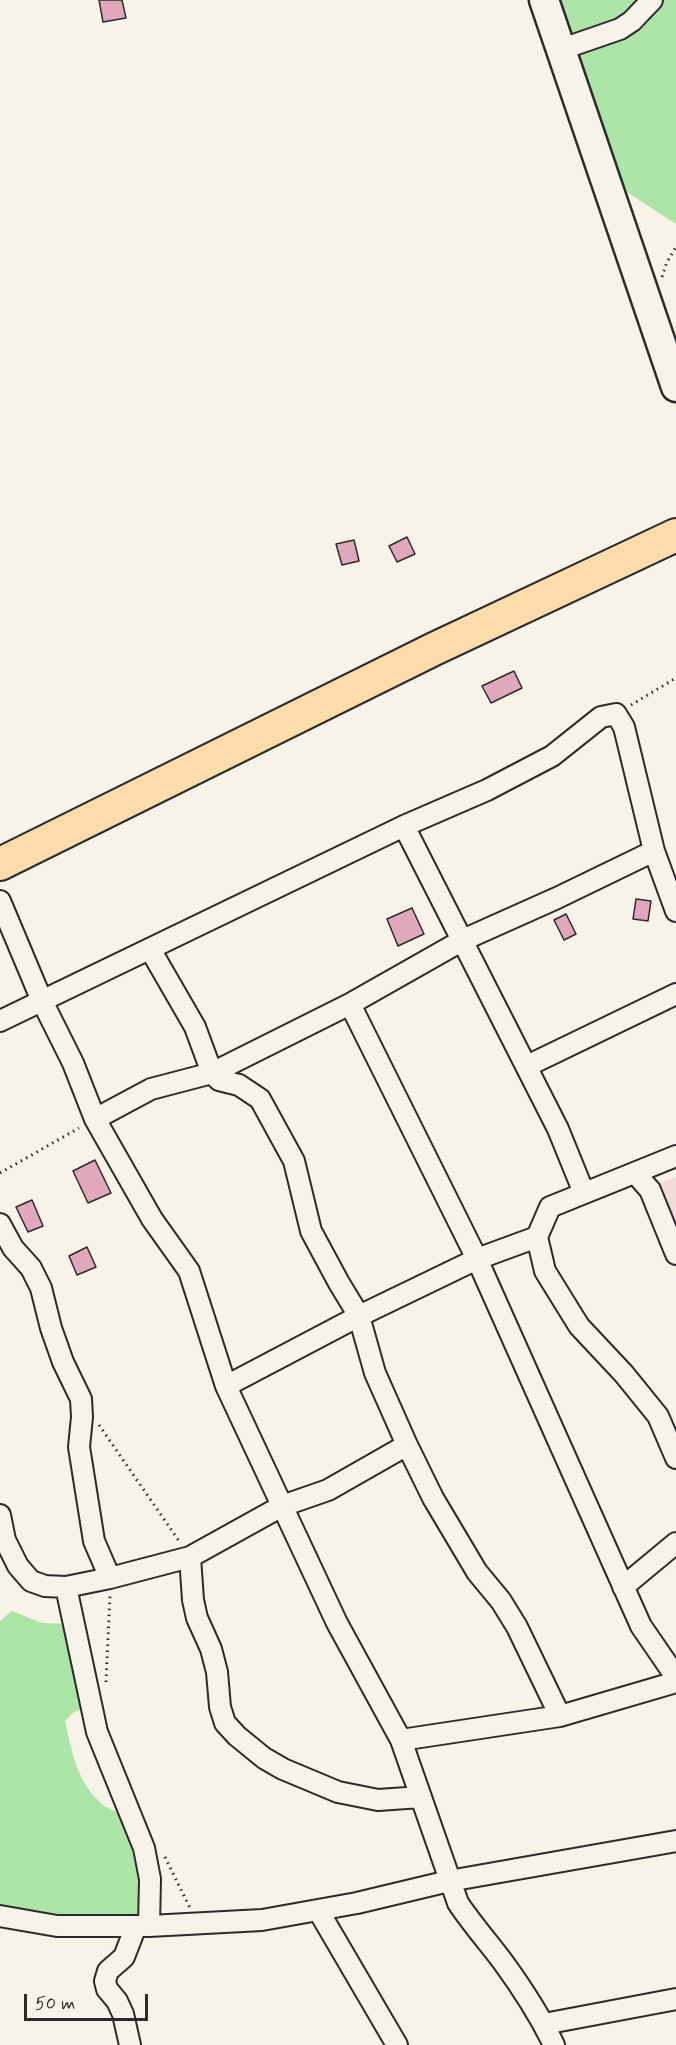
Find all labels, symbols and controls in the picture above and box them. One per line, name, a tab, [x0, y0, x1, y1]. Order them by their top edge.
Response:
scale bar	[27, 1982, 152, 2020]
text: 50 m	[35, 1992, 75, 2016]

